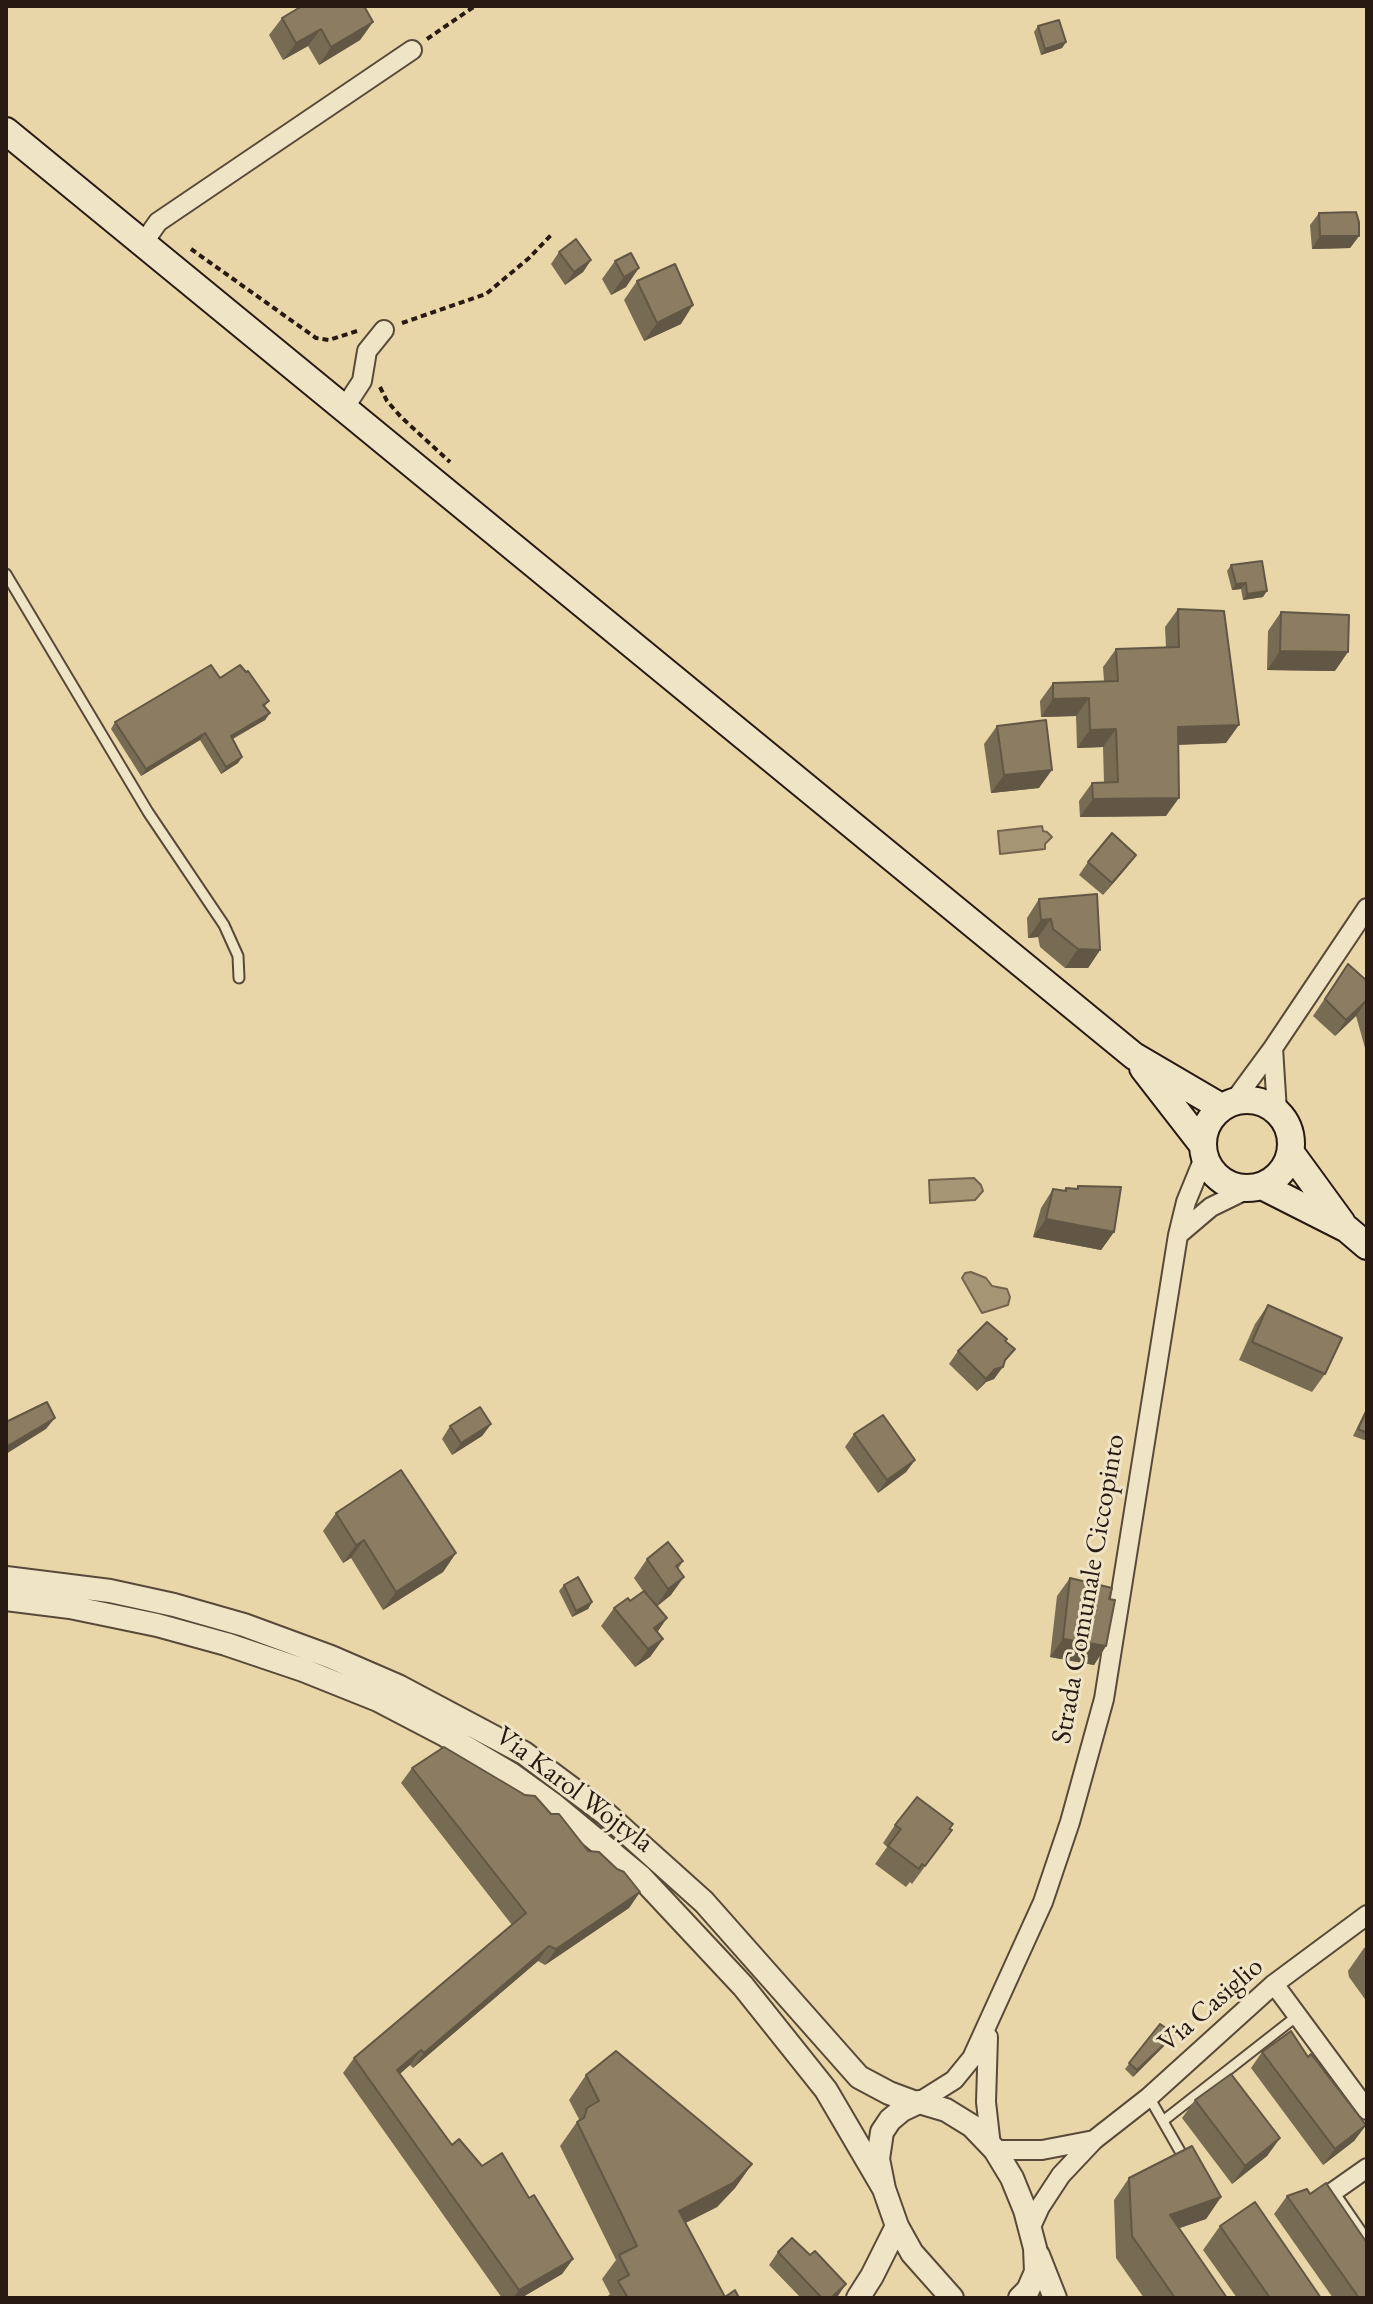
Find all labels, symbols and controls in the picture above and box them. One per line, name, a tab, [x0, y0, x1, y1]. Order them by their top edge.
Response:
street label: Strada Comunale Ciccopinto	[1045, 1432, 1133, 1746]
street label: Via Karol Wojtyla	[488, 1720, 660, 1860]
street label: Via Casiglio	[1152, 1950, 1270, 2060]

